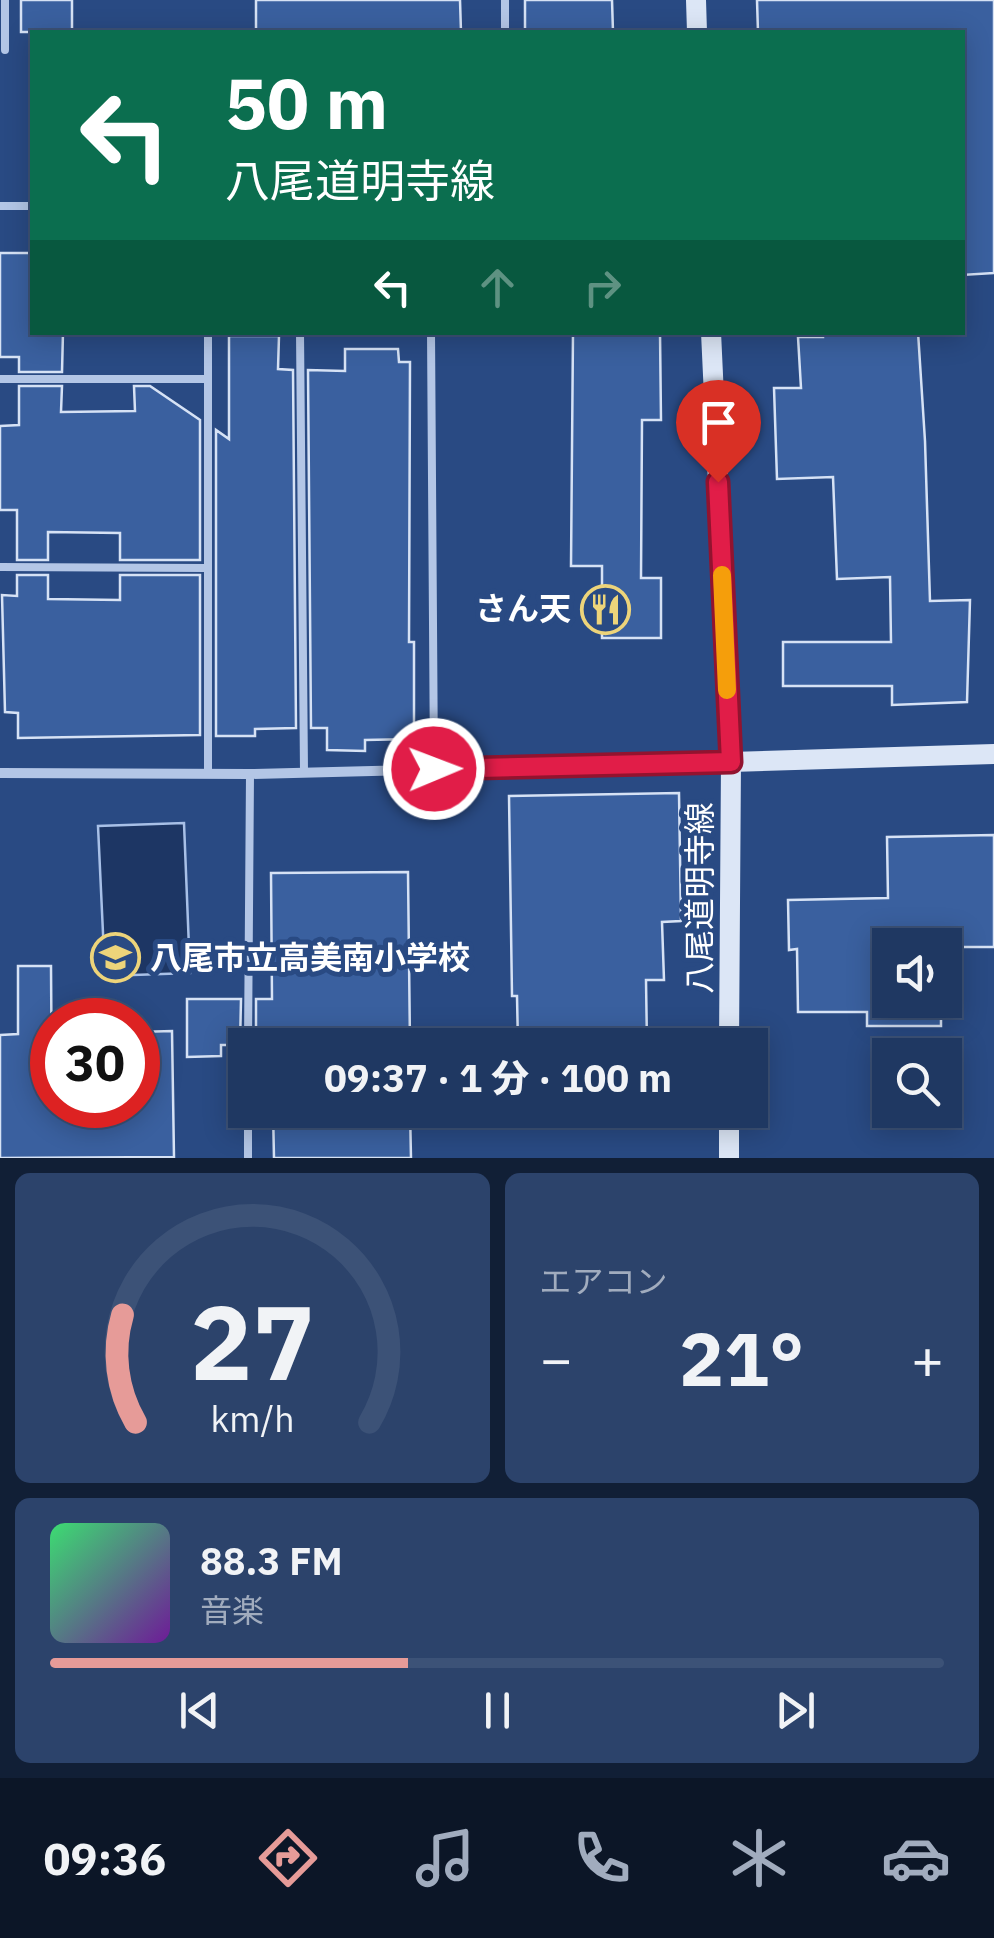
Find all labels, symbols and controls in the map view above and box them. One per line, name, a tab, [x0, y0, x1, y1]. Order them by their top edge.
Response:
text: 50 m	[225, 57, 388, 148]
icon: left	[60, 70, 190, 200]
text: 八尾道明寺線	[225, 151, 495, 209]
icon: left	[365, 260, 420, 315]
icon: ahead	[470, 260, 525, 315]
icon: right	[575, 260, 630, 315]
pin	[676, 380, 761, 483]
icon: arrive	[691, 395, 746, 450]
restaurant icon: さん天	[580, 583, 632, 635]
place label: さん天	[475, 587, 571, 629]
position arrow	[382, 717, 486, 821]
street label: 八尾道明寺線	[678, 802, 720, 994]
map controls	[872, 928, 962, 1128]
button: sound	[872, 928, 962, 1018]
school or university icon: 八尾市立高美南小学校	[89, 932, 141, 984]
place label: 八尾市立高美南小学校	[150, 936, 470, 978]
speed limit sign: 30	[30, 998, 160, 1128]
button: search	[872, 1038, 962, 1128]
text: 09:37 · 1 分 · 100 m	[324, 1053, 672, 1102]
text: エアコン	[540, 1260, 668, 1302]
text: 27	[190, 1273, 315, 1409]
text: 21°	[679, 1309, 804, 1407]
text: −	[540, 1323, 573, 1394]
text: +	[911, 1323, 944, 1394]
text: km/h	[210, 1395, 294, 1442]
text: 88.3 FM	[200, 1536, 343, 1585]
text: 音楽	[200, 1589, 264, 1631]
icon: previous	[172, 1683, 227, 1738]
icon: pause	[470, 1683, 525, 1738]
icon: next	[768, 1683, 823, 1738]
icon: directions	[253, 1823, 323, 1893]
icon: music	[410, 1823, 480, 1893]
icon: phone	[567, 1823, 637, 1893]
icon: climate	[724, 1823, 794, 1893]
icon: car	[881, 1823, 951, 1893]
text: 09:36	[43, 1829, 166, 1887]

